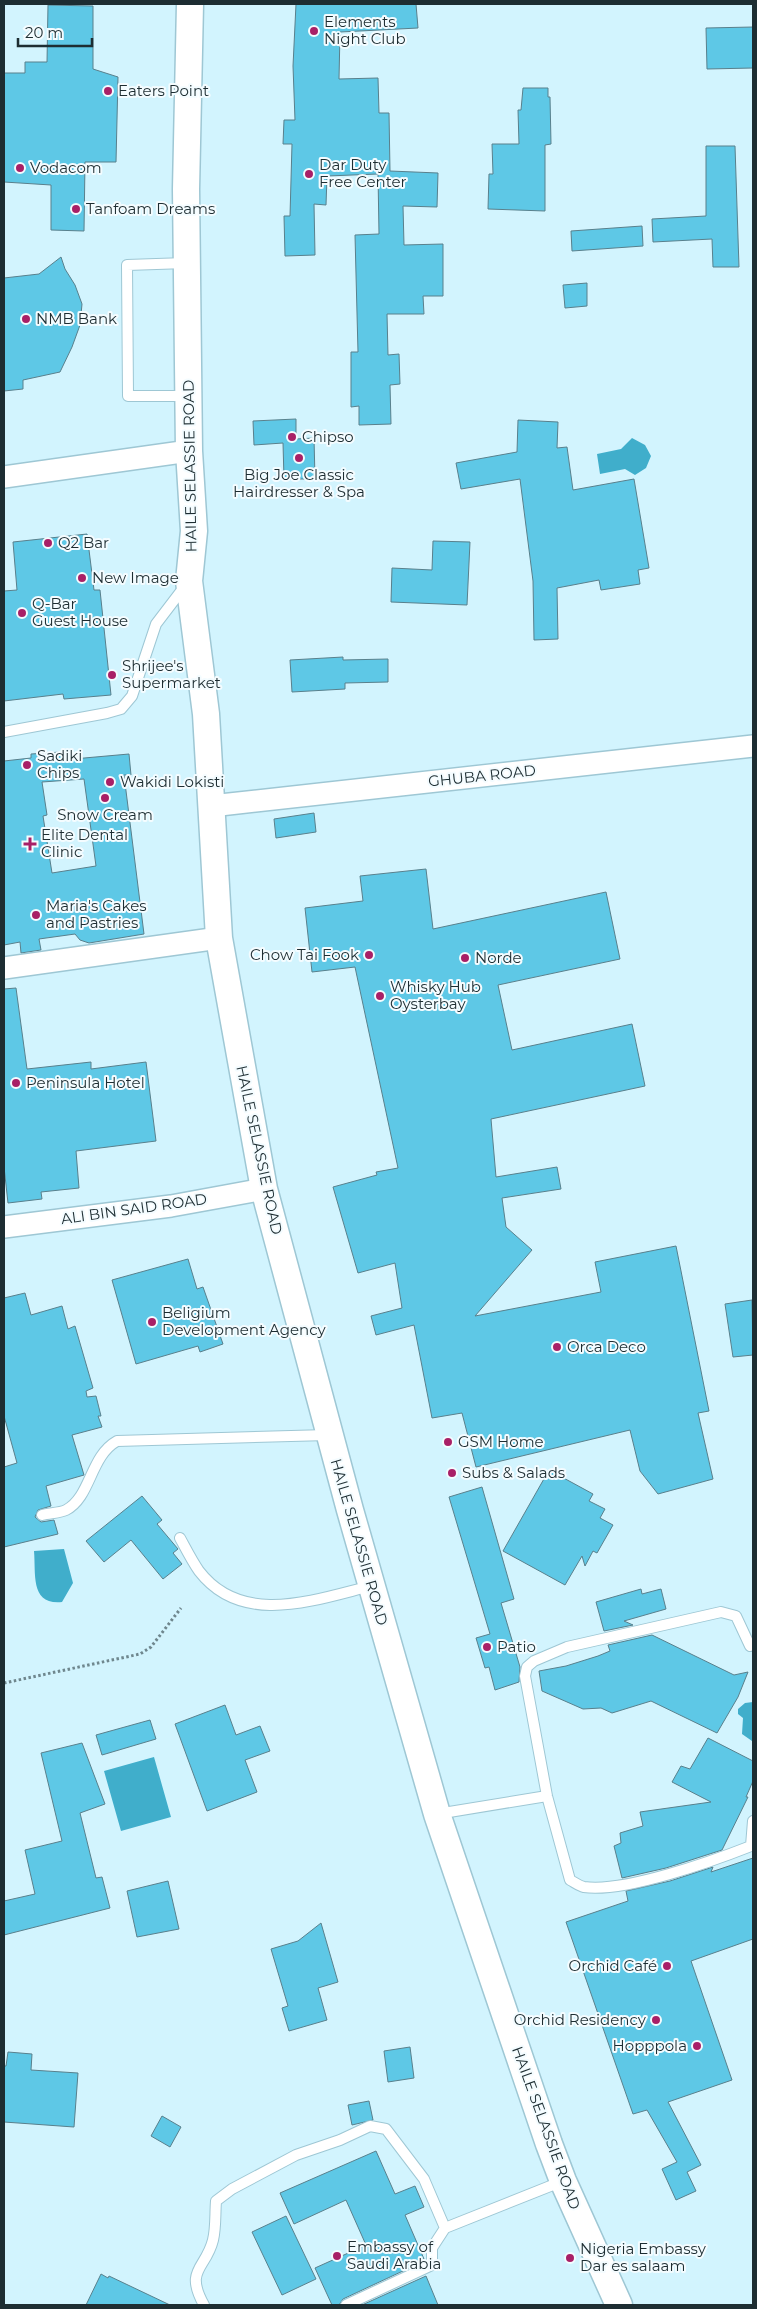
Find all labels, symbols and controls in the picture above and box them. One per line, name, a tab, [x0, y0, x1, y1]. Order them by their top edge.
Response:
place label: Elements Night Club	[324, 12, 406, 48]
scale bar	[18, 15, 91, 47]
text: 20 m	[25, 23, 63, 42]
marker: Elements Night Club	[308, 25, 320, 37]
place label: Eaters Point	[118, 81, 209, 100]
marker: Eaters Point	[102, 85, 114, 97]
place label: Dar Duty Free Center	[319, 155, 407, 191]
place label: Vodacom	[30, 158, 102, 177]
marker: Vodacom	[14, 162, 26, 174]
marker: Dar Duty Free Center	[303, 168, 315, 180]
place label: Tanfoam Dreams	[86, 199, 215, 218]
marker: Tanfoam Dreams	[70, 203, 82, 215]
place label: NMB Bank	[36, 309, 117, 328]
marker: NMB Bank	[20, 313, 32, 325]
street label: HAILE SELASSIE ROAD	[178, 380, 201, 552]
place label: Chipso	[302, 427, 354, 446]
marker: Chipso	[286, 431, 298, 443]
marker: Big Joe Classic Hairdresser & Spa	[293, 452, 305, 464]
place label: Big Joe Classic Hairdresser & Spa	[233, 465, 365, 501]
place label: Q2 Bar	[58, 533, 109, 552]
marker: Q2 Bar	[42, 537, 54, 549]
place label: New Image	[92, 568, 179, 587]
marker: New Image	[76, 572, 88, 584]
place label: Q-Bar Guest House	[32, 594, 128, 630]
marker: Q-Bar Guest House	[16, 607, 28, 619]
place label: Shrijee's Supermarket	[122, 656, 221, 692]
marker: Shrijee's Supermarket	[106, 669, 118, 681]
place label: Sadiki Chips	[37, 746, 82, 782]
marker: Sadiki Chips	[21, 759, 33, 771]
street label: GHUBA ROAD	[427, 760, 537, 791]
place label: Wakidi Lokisti	[120, 772, 224, 791]
marker: Wakidi Lokisti	[104, 776, 116, 788]
marker: Snow Cream	[99, 792, 111, 804]
place label: Snow Cream	[57, 805, 153, 824]
place label: Elite Dental Clinic	[41, 825, 128, 861]
marker: Elite Dental Clinic	[23, 837, 37, 851]
place label: Maria's Cakes and Pastries	[46, 896, 147, 932]
marker: Maria's Cakes and Pastries	[30, 909, 42, 921]
place label: Chow Tai Fook	[250, 945, 359, 964]
place label: Norde	[475, 948, 522, 967]
marker: Chow Tai Fook	[363, 949, 375, 961]
marker: Norde	[459, 952, 471, 964]
place label: Whisky Hub Oysterbay	[390, 977, 481, 1013]
marker: Whisky Hub Oysterbay	[374, 990, 386, 1002]
street label: HAILE SELASSIE ROAD	[232, 1064, 287, 1236]
place label: Peninsula Hotel	[26, 1073, 145, 1092]
marker: Peninsula Hotel	[10, 1077, 22, 1089]
street label: ALI BIN SAID ROAD	[60, 1189, 208, 1228]
place label: Beligium Development Agency	[162, 1303, 327, 1339]
marker: Beligium Development Agency	[146, 1316, 158, 1328]
place label: Orca Deco	[567, 1337, 646, 1356]
marker: Orca Deco	[551, 1341, 563, 1353]
place label: GSM Home	[458, 1432, 544, 1451]
marker: GSM Home	[442, 1436, 454, 1448]
street label: HAILE SELASSIE ROAD	[327, 1456, 392, 1627]
place label: Subs & Salads	[462, 1463, 565, 1482]
marker: Subs & Salads	[446, 1467, 458, 1479]
place label: Patio	[497, 1637, 536, 1656]
marker: Patio	[481, 1641, 493, 1653]
place label: Orchid Café	[569, 1956, 657, 1975]
marker: Orchid Café	[661, 1960, 673, 1972]
place label: Orchid Residency	[514, 2010, 647, 2029]
marker: Orchid Residency	[650, 2014, 662, 2026]
place label: Hopppola	[613, 2036, 687, 2055]
marker: Hopppola	[691, 2040, 703, 2052]
street label: HAILE SELASSIE ROAD	[508, 2044, 585, 2212]
place label: Embassy of Saudi Arabia	[347, 2237, 441, 2273]
place label: Nigeria Embassy Dar es salaam	[580, 2239, 707, 2275]
marker: Embassy of Saudi Arabia	[331, 2250, 343, 2262]
marker: Nigeria Embassy Dar es salaam	[564, 2252, 576, 2264]

